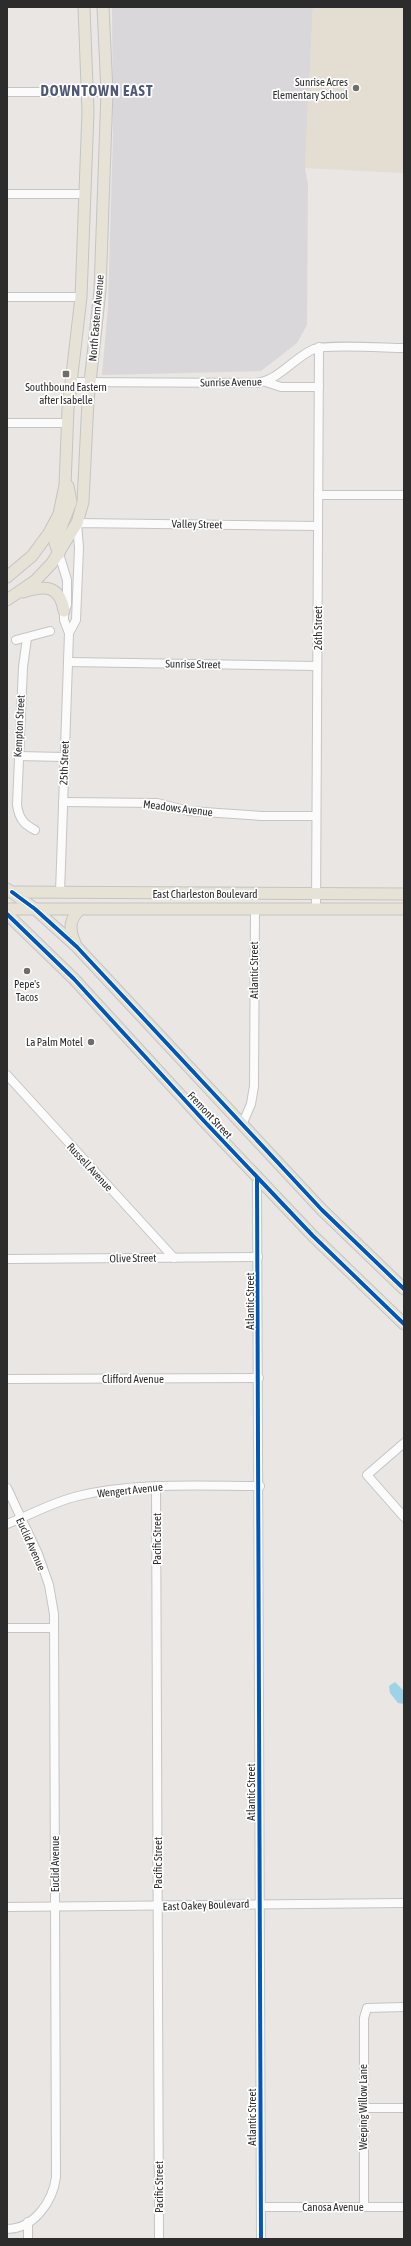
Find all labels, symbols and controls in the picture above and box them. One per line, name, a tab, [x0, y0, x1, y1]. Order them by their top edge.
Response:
place label: Sunrise Acres Elementary School	[272, 76, 348, 101]
district label: DOWNTOWN EAST	[40, 82, 154, 99]
marker: Sunrise Acres Elementary School	[351, 83, 361, 93]
street label: North Eastern Avenue	[86, 274, 106, 362]
marker: Southbound Eastern after Isabelle	[61, 369, 71, 379]
street label: Sunrise Avenue	[200, 375, 262, 389]
place label: Southbound Eastern after Isabelle	[25, 381, 107, 406]
street label: Valley Street	[171, 518, 223, 530]
street label: 26th Street	[312, 606, 324, 650]
street label: Sunrise Street	[165, 658, 221, 670]
street label: Kempton Street	[11, 694, 27, 758]
street label: 25th Street	[57, 741, 71, 785]
street label: Meadows Avenue	[142, 798, 214, 818]
street label: East Charleston Boulevard	[152, 888, 258, 900]
street label: Atlantic Street	[248, 941, 260, 999]
marker: Pepe's Tacos	[22, 966, 32, 976]
place label: Pepe's Tacos	[14, 978, 40, 1003]
place label: La Palm Motel	[26, 1036, 83, 1048]
marker: La Palm Motel	[86, 1037, 96, 1047]
street label: Fremont Street	[185, 1089, 235, 1141]
street label: Russell Avenue	[65, 1140, 115, 1194]
street label: Olive Street	[109, 1252, 157, 1264]
street label: Atlantic Street	[244, 1272, 256, 1330]
street label: Clifford Avenue	[102, 1373, 164, 1385]
street label: Wengert Avenue	[97, 1481, 163, 1499]
street label: Pacific Street	[151, 1513, 163, 1565]
street label: Euclid Avenue	[14, 1516, 48, 1572]
street label: Atlantic Street	[245, 1763, 257, 1821]
street label: Euclid Avenue	[49, 1836, 61, 1892]
street label: Pacific Street	[152, 1837, 164, 1889]
street label: East Oakey Boulevard	[162, 1897, 250, 1913]
street label: Weeping Willow Lane	[357, 2064, 369, 2150]
street label: Atlantic Street	[246, 2088, 258, 2146]
street label: Pacific Street	[153, 2161, 165, 2213]
street label: Canosa Avenue	[302, 2201, 364, 2213]

